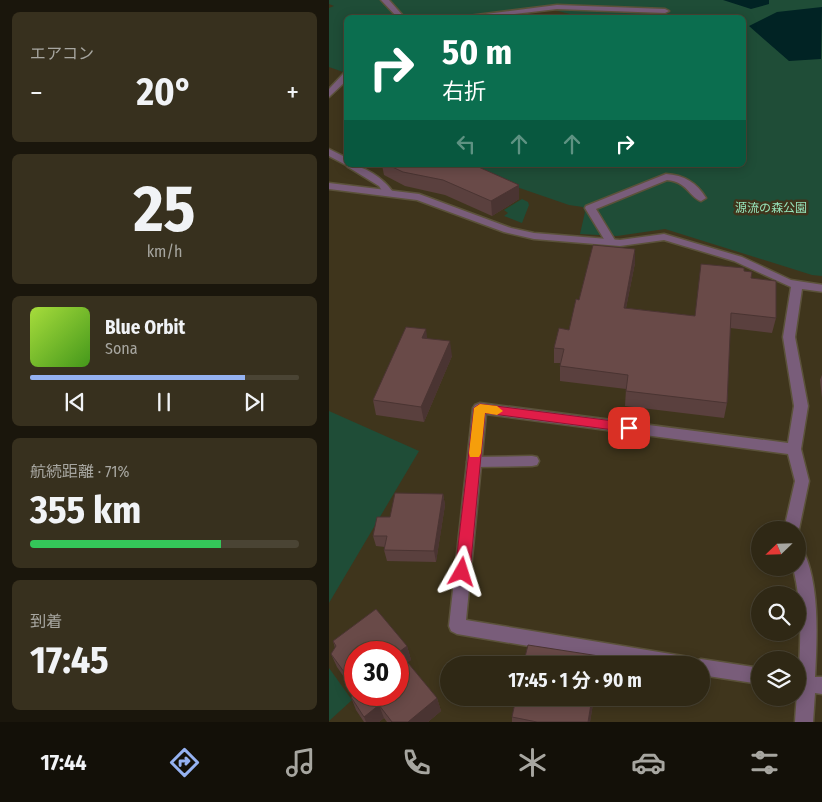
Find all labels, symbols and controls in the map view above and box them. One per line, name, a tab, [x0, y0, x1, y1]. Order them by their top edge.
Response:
text: 50 m	[442, 31, 512, 73]
icon: right	[359, 35, 424, 100]
text: エアコン	[30, 44, 94, 63]
text: 20°	[136, 69, 193, 115]
text: −	[30, 76, 43, 109]
text: +	[286, 76, 299, 109]
text: 右折	[442, 78, 486, 105]
icon: left	[452, 130, 480, 158]
icon: ahead	[505, 130, 533, 158]
icon: ahead	[558, 130, 586, 158]
icon: right	[611, 130, 639, 158]
text: 25	[133, 170, 196, 248]
park label: 源流の森公園	[735, 201, 807, 215]
text: km/h	[147, 242, 182, 261]
text: Blue Orbit	[105, 316, 185, 339]
text: Sona	[105, 339, 138, 358]
icon: previous	[61, 388, 89, 416]
icon: pause	[150, 388, 178, 416]
icon: next	[240, 388, 268, 416]
pin	[608, 407, 650, 449]
icon: arrive	[615, 414, 643, 442]
text: 航続距離 · 71%	[30, 462, 129, 481]
text: 355 km	[30, 487, 141, 533]
north arrow	[751, 521, 807, 576]
map controls	[751, 521, 806, 706]
position arrow	[435, 545, 487, 597]
button: search	[751, 586, 806, 641]
text: 到着	[30, 612, 62, 631]
text: 17:45	[30, 637, 109, 683]
speed limit sign: 30	[344, 641, 409, 706]
button: layers	[751, 651, 806, 706]
text: 17:45 · 1 分 · 90 m	[508, 669, 642, 692]
icon: directions	[167, 745, 202, 780]
icon: music	[283, 745, 318, 780]
icon: phone	[399, 745, 434, 780]
icon: climate	[515, 745, 550, 780]
icon: car	[631, 745, 666, 780]
icon: filters	[747, 745, 782, 780]
text: 17:44	[40, 749, 87, 776]

